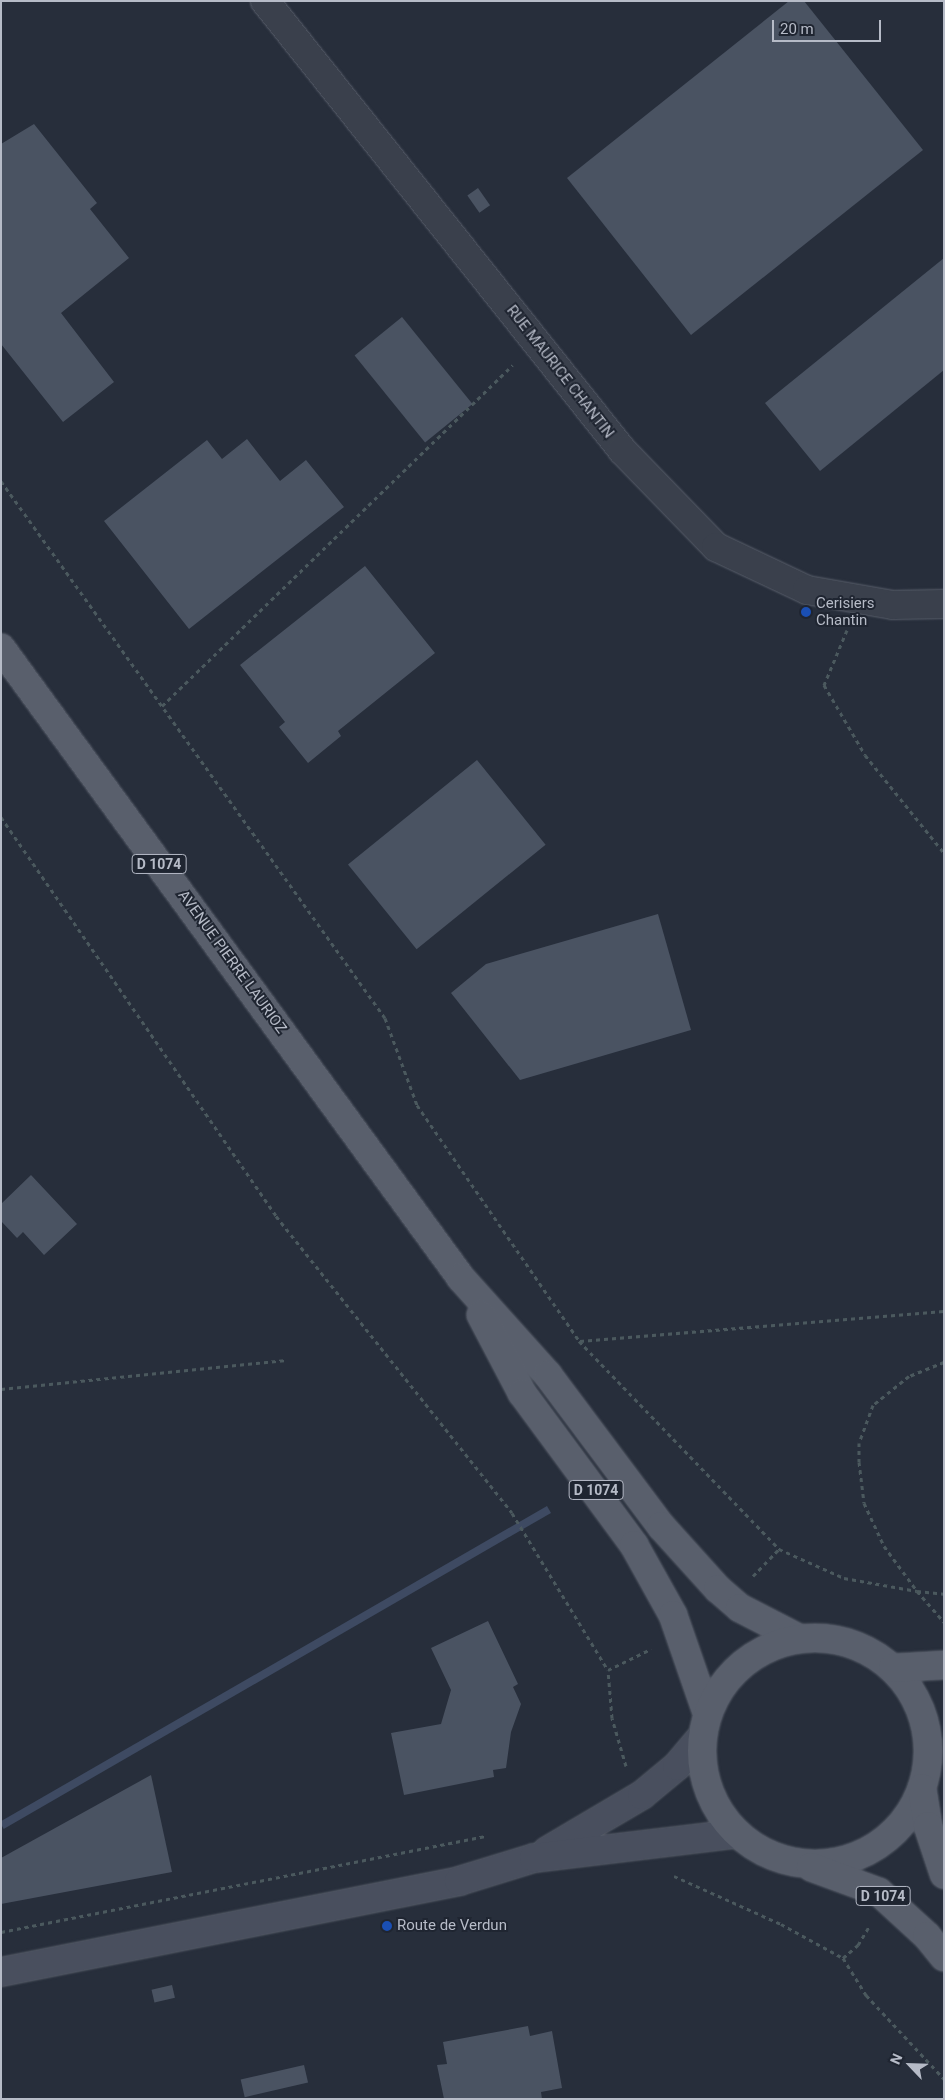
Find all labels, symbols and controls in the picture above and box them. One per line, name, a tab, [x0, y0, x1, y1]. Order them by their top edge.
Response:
scale bar	[775, 10, 884, 42]
text: 20 m	[780, 20, 814, 38]
street label: RUE MAURICE CHANTIN	[502, 302, 618, 442]
place label: Cerisiers Chantin	[816, 594, 875, 629]
marker: Cerisiers Chantin	[800, 606, 812, 618]
road number: D 1074	[132, 852, 186, 876]
street label: AVENUE PIERRE LAURIOZ	[174, 887, 290, 1037]
road number: D 1074	[568, 1478, 624, 1502]
road number: D 1074	[856, 1884, 910, 1908]
place label: Route de Verdun	[397, 1917, 507, 1935]
marker: Route de Verdun	[381, 1920, 393, 1932]
north arrow	[885, 2040, 935, 2090]
text: N	[887, 2051, 906, 2067]

